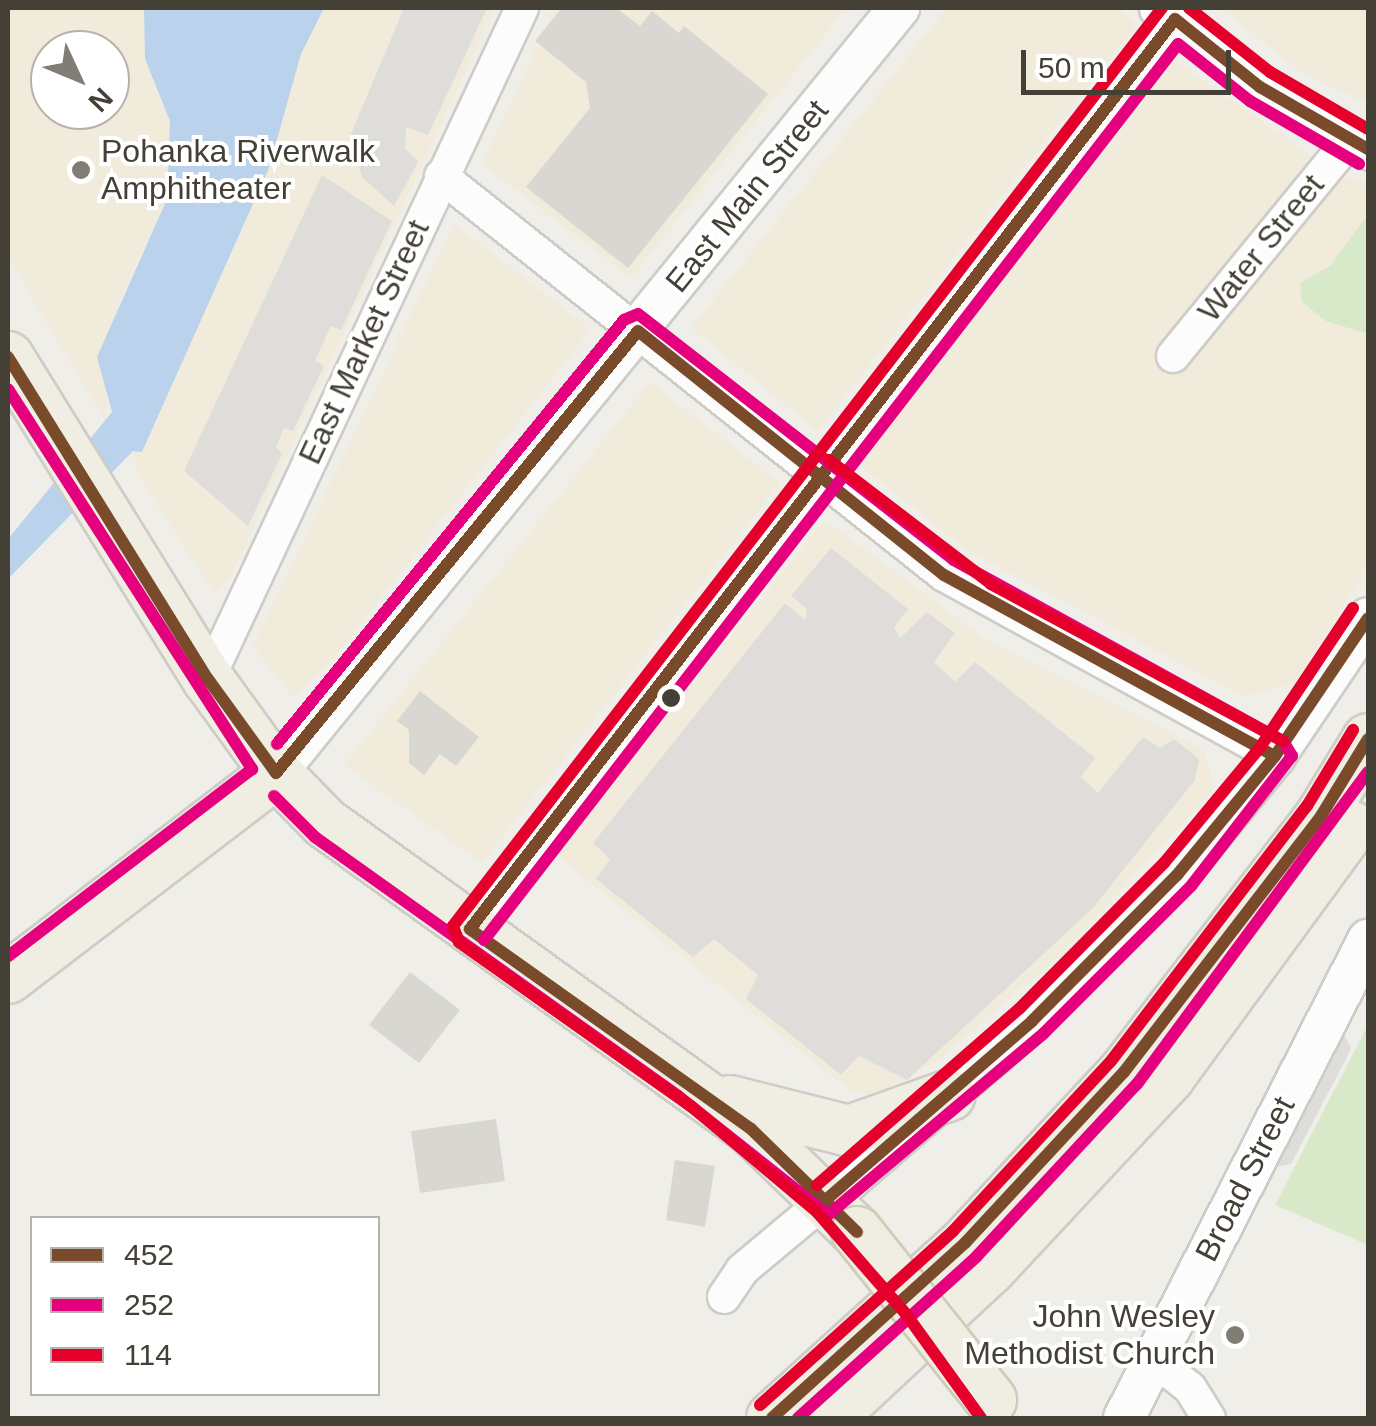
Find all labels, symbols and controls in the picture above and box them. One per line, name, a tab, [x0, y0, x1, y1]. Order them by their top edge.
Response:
north arrow	[30, 30, 130, 130]
scale bar	[1026, 30, 1236, 92]
text: 50 m	[1038, 51, 1105, 84]
text: N	[82, 82, 119, 118]
street label: East Main Street	[658, 92, 836, 300]
place label: Pohanka Riverwalk Amphitheater	[101, 133, 375, 208]
marker: Pohanka Riverwalk Amphitheater	[70, 159, 92, 181]
street label: Water Street	[1190, 167, 1332, 329]
street label: East Market Street	[291, 214, 437, 470]
unlabelled marker	[661, 688, 681, 708]
street label: Broad Street	[1187, 1090, 1303, 1268]
legend	[30, 1216, 380, 1396]
text: 452	[124, 1238, 174, 1271]
text: 252	[124, 1288, 174, 1321]
place label: John Wesley Methodist Church	[964, 1298, 1215, 1373]
marker: John Wesley Methodist Church	[1224, 1324, 1246, 1346]
text: 114	[124, 1338, 172, 1371]

